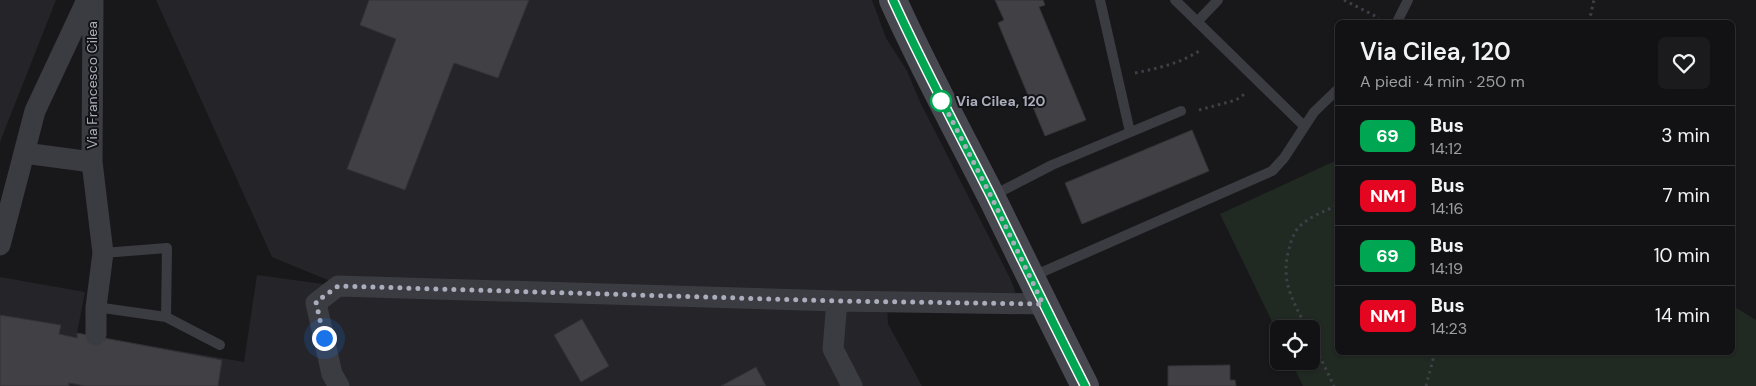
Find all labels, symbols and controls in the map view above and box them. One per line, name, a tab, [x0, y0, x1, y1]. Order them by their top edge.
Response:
street label: Via Francesco Cilea	[83, 21, 101, 149]
text: Via Cilea, 120	[1360, 36, 1511, 67]
button: heart	[1658, 37, 1710, 89]
text: A piedi · 4 min · 250 m	[1360, 71, 1525, 92]
marker: Via Cilea, 120	[930, 90, 952, 112]
place label: Via Cilea, 120	[956, 92, 1046, 110]
text: Bus	[1430, 113, 1464, 138]
text: 3 min	[1661, 123, 1710, 148]
text: 69	[1376, 124, 1399, 148]
text: 14:12	[1430, 138, 1462, 159]
text: Bus	[1431, 173, 1465, 198]
text: 7 min	[1662, 183, 1710, 208]
text: NM1	[1370, 184, 1406, 208]
text: 14:16	[1431, 198, 1464, 219]
text: Bus	[1430, 233, 1464, 258]
text: 10 min	[1654, 243, 1710, 268]
text: 69	[1376, 244, 1399, 268]
text: 14:19	[1430, 258, 1463, 279]
text: Bus	[1431, 293, 1465, 318]
text: 14 min	[1655, 303, 1710, 328]
text: NM1	[1370, 304, 1406, 328]
text: 14:23	[1431, 318, 1467, 339]
map controls	[1270, 320, 1320, 370]
button: locate	[1270, 320, 1320, 370]
your location	[312, 326, 337, 351]

